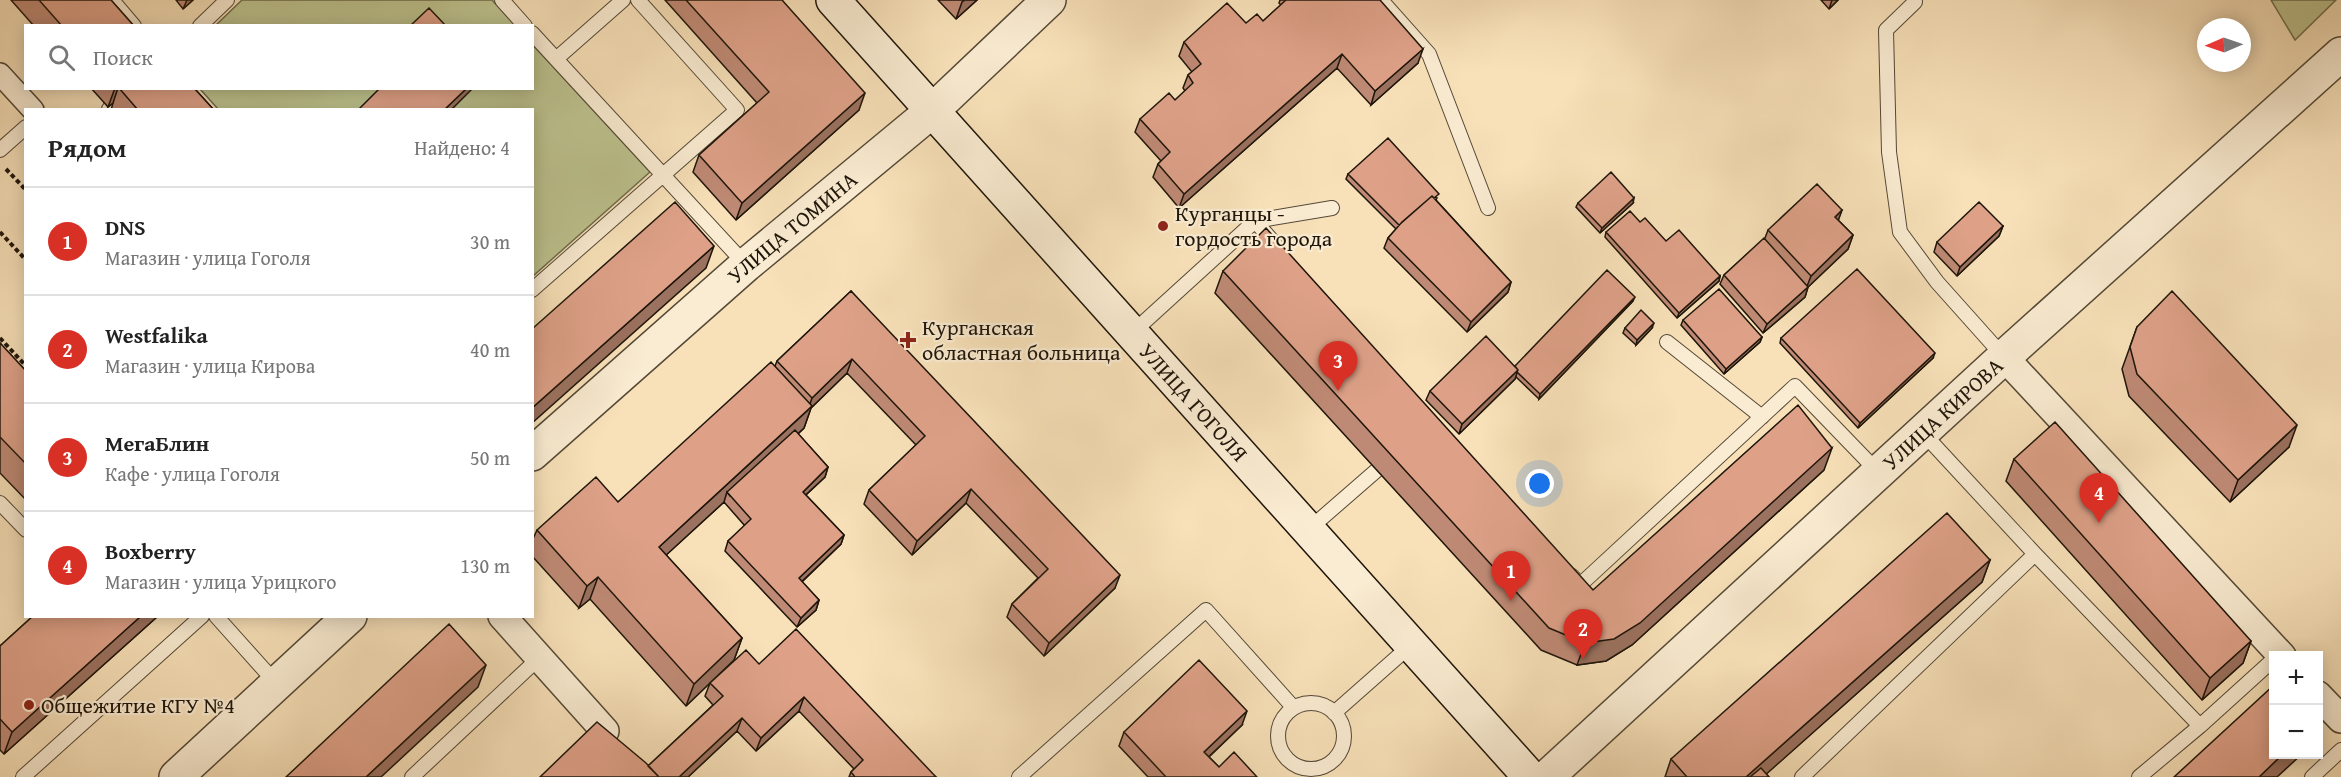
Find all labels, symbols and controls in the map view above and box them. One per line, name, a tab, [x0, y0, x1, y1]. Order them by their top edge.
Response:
north arrow	[2197, 18, 2251, 72]
search box	[24, 24, 534, 90]
icon: search	[45, 41, 78, 74]
text: Поиск	[93, 41, 153, 73]
text: Рядом	[48, 128, 126, 167]
text: Найдено: 4	[414, 133, 510, 162]
street label: УЛИЦА ТОМИНА	[720, 163, 864, 291]
place label: Курганцы - гордость города	[1175, 197, 1333, 254]
text: DNS	[105, 211, 146, 243]
marker: Курганцы - гордость города	[1156, 219, 1170, 233]
text: 1	[62, 227, 73, 256]
text: 30 m	[470, 227, 510, 256]
text: Магазин · улица Гоголя	[105, 243, 311, 272]
place label: Курганская областная больница	[922, 311, 1121, 368]
text: Westfalika	[105, 319, 208, 351]
marker: Курганская областная больница	[899, 331, 917, 349]
text: 2	[62, 335, 73, 364]
text: 40 m	[470, 335, 510, 364]
street label: УЛИЦА ГОГОЛЯ	[1132, 336, 1255, 468]
pin: 3	[1318, 342, 1358, 391]
street label: УЛИЦА КИРОВА	[1875, 349, 2010, 478]
text: Магазин · улица Кирова	[105, 351, 315, 380]
text: МегаБлин	[105, 427, 209, 459]
text: 3	[62, 443, 73, 472]
text: 50 m	[470, 443, 510, 472]
text: Кафе · улица Гоголя	[105, 459, 280, 488]
your location	[1525, 469, 1554, 498]
pin: 4	[2080, 474, 2118, 523]
text: Boxberry	[105, 535, 196, 567]
text: 4	[62, 551, 73, 580]
text: 130 m	[460, 551, 510, 580]
pin: 1	[1492, 552, 1530, 601]
text: Магазин · улица Урицкого	[105, 567, 336, 596]
pin: 2	[1564, 610, 1602, 659]
map controls	[2269, 651, 2323, 759]
button: +	[2269, 651, 2323, 705]
place label: Общежитие КГУ №4	[41, 689, 235, 721]
marker: Общежитие КГУ №4	[22, 698, 36, 712]
button: −	[2269, 705, 2323, 759]

